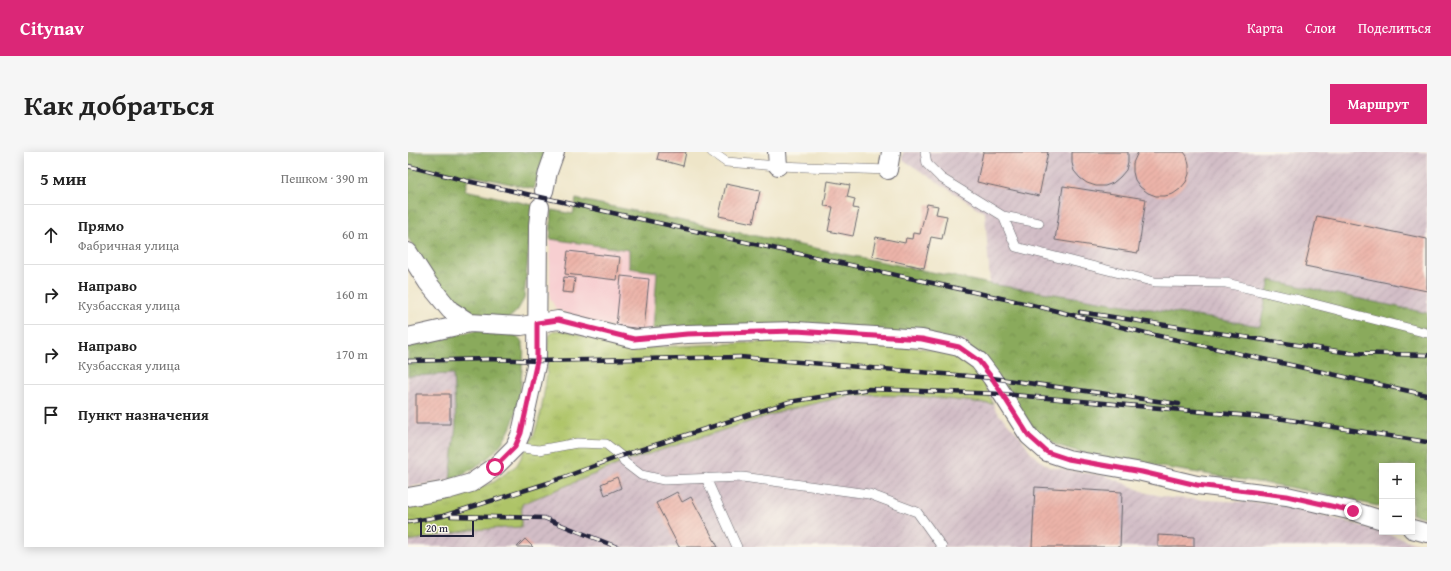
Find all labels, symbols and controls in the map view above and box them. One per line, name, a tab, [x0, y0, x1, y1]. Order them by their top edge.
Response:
text: Citynav	[20, 14, 84, 42]
text: Карта	[1247, 18, 1283, 38]
text: Слои	[1305, 18, 1336, 38]
text: Поделиться	[1358, 18, 1431, 38]
text: Как добраться	[24, 84, 214, 125]
button: Маршрут	[1330, 84, 1427, 124]
text: 5 мин	[40, 166, 86, 191]
text: Пешком · 390 m	[281, 169, 368, 188]
text: Прямо	[78, 215, 124, 236]
icon: ahead	[40, 224, 62, 246]
text: 60 m	[342, 225, 368, 244]
text: Фабричная улица	[78, 236, 179, 255]
text: Направо	[78, 275, 137, 296]
icon: right	[40, 284, 62, 306]
text: 160 m	[336, 285, 368, 304]
text: Кузбасская улица	[78, 296, 180, 315]
text: Направо	[78, 335, 137, 356]
icon: right	[40, 344, 62, 366]
text: 170 m	[336, 345, 368, 364]
text: Кузбасская улица	[78, 356, 180, 375]
icon: arrive	[40, 404, 62, 426]
text: Пункт назначения	[78, 404, 209, 425]
route start	[486, 458, 504, 476]
map controls	[1379, 463, 1415, 535]
button: +	[1379, 463, 1415, 499]
button: −	[1379, 499, 1415, 535]
route end	[1344, 502, 1362, 520]
scale bar	[420, 519, 474, 538]
text: 20 m	[426, 520, 448, 536]

